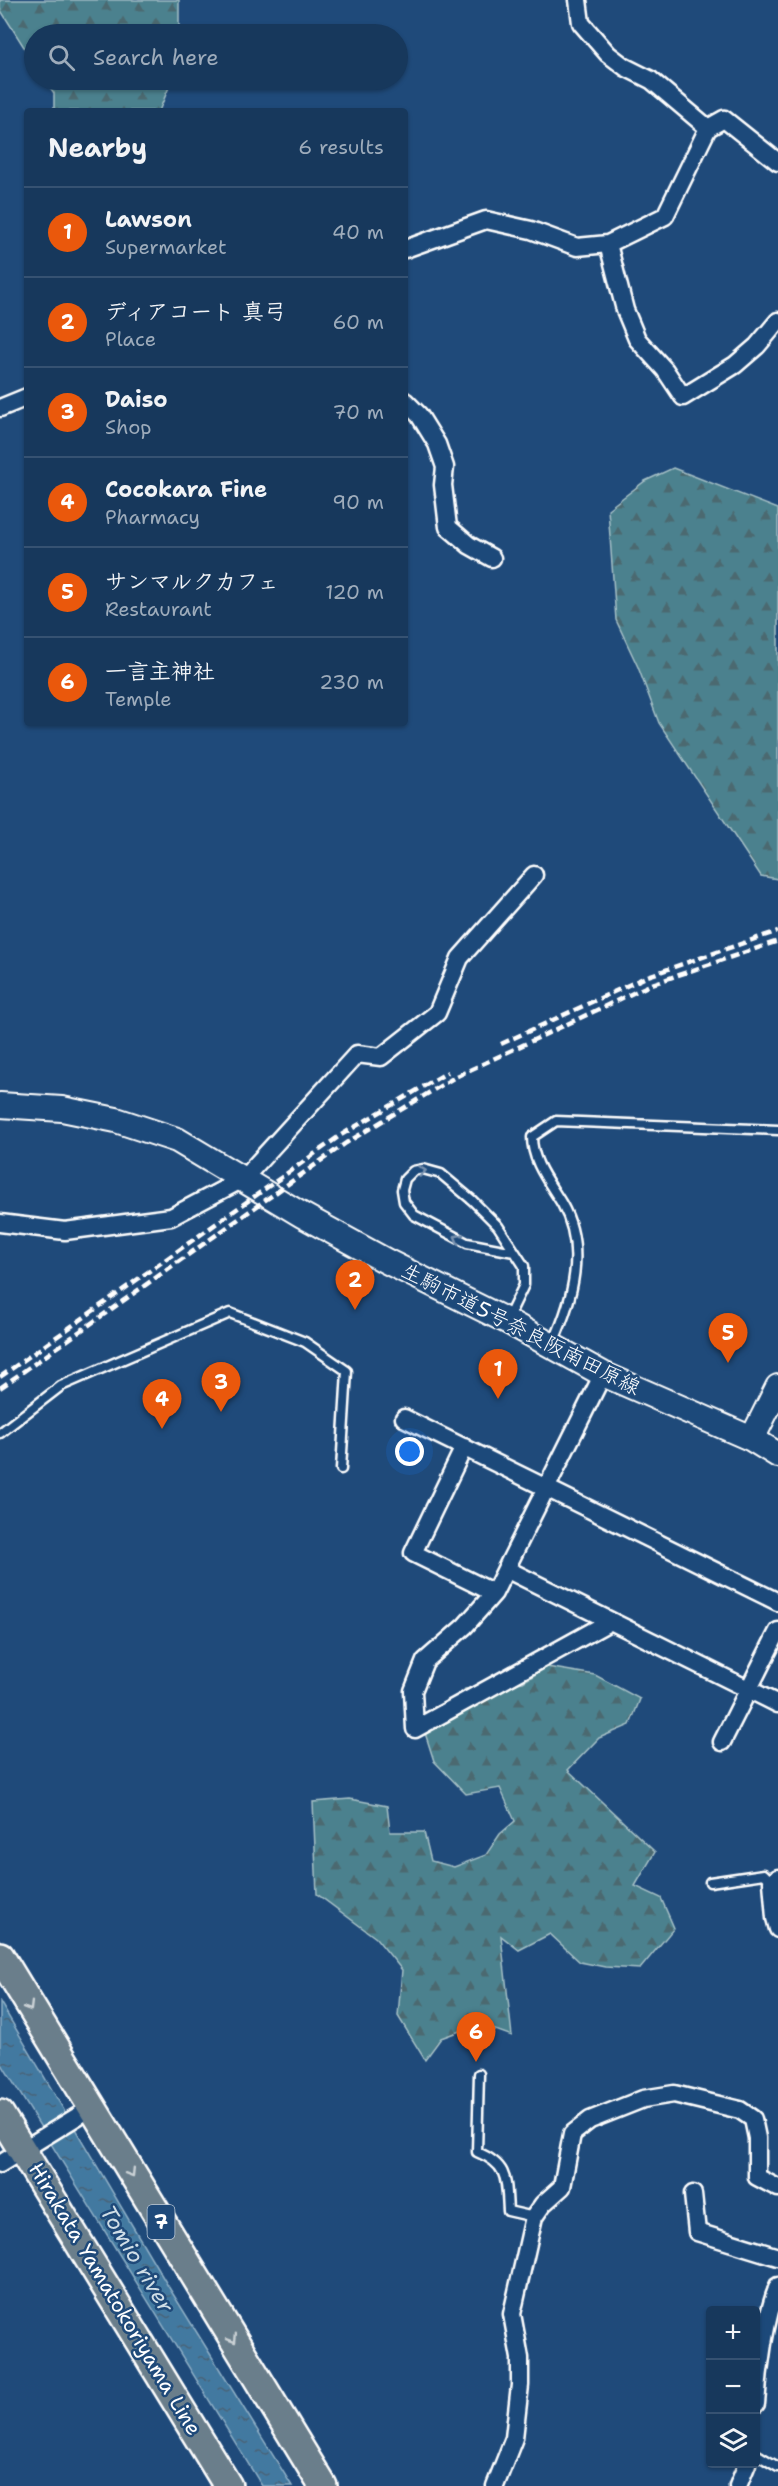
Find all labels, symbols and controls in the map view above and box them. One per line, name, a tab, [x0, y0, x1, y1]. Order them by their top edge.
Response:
search box	[24, 24, 408, 90]
icon: search	[45, 41, 78, 74]
text: Search here	[93, 43, 219, 72]
text: Nearby	[48, 130, 147, 165]
text: 6 results	[298, 134, 384, 160]
text: Lawson	[105, 205, 192, 234]
text: 1	[63, 219, 72, 245]
text: 40 m	[332, 219, 384, 245]
text: Supermarket	[105, 234, 227, 260]
text: ディアコート 真弓	[105, 297, 286, 326]
text: 2	[61, 309, 75, 335]
text: 60 m	[332, 309, 384, 335]
text: Place	[105, 326, 156, 352]
text: Daiso	[105, 385, 168, 414]
text: 3	[61, 399, 75, 425]
text: 70 m	[332, 399, 384, 425]
text: Shop	[105, 414, 152, 440]
text: Cocokara Fine	[105, 475, 267, 504]
text: 4	[61, 489, 75, 515]
text: 90 m	[332, 489, 384, 515]
text: Pharmacy	[105, 504, 200, 530]
text: サンマルクカフェ	[105, 567, 279, 596]
text: 5	[61, 579, 74, 605]
text: 120 m	[325, 579, 384, 605]
text: Restaurant	[105, 596, 212, 622]
text: 一言主神社	[105, 657, 215, 686]
text: 6	[61, 669, 75, 695]
text: 230 m	[319, 669, 384, 695]
text: Temple	[105, 686, 172, 712]
one-way arrow	[417, 1165, 427, 1178]
one-way arrow	[453, 1234, 464, 1245]
street label: 生駒市道5号奈良阪南田原線	[397, 1256, 645, 1402]
pin: 2	[336, 1260, 374, 1310]
pin: 5	[708, 1314, 748, 1363]
pin: 1	[478, 1350, 518, 1399]
pin: 3	[202, 1362, 240, 1412]
pin: 4	[142, 1380, 182, 1429]
your location	[395, 1437, 424, 1466]
one-way arrow	[22, 2001, 33, 2011]
pin: 6	[456, 2012, 496, 2062]
street label: Hirakata Yamatokoriyama Line	[22, 2157, 208, 2441]
one-way arrow	[123, 2167, 135, 2177]
water label: Tomio river	[94, 2200, 181, 2319]
road number: 7	[148, 2205, 174, 2239]
map controls	[706, 2306, 760, 2468]
button: +	[706, 2306, 760, 2360]
one-way arrow	[226, 2333, 238, 2343]
button: −	[706, 2360, 760, 2414]
button: layers	[706, 2414, 760, 2468]

